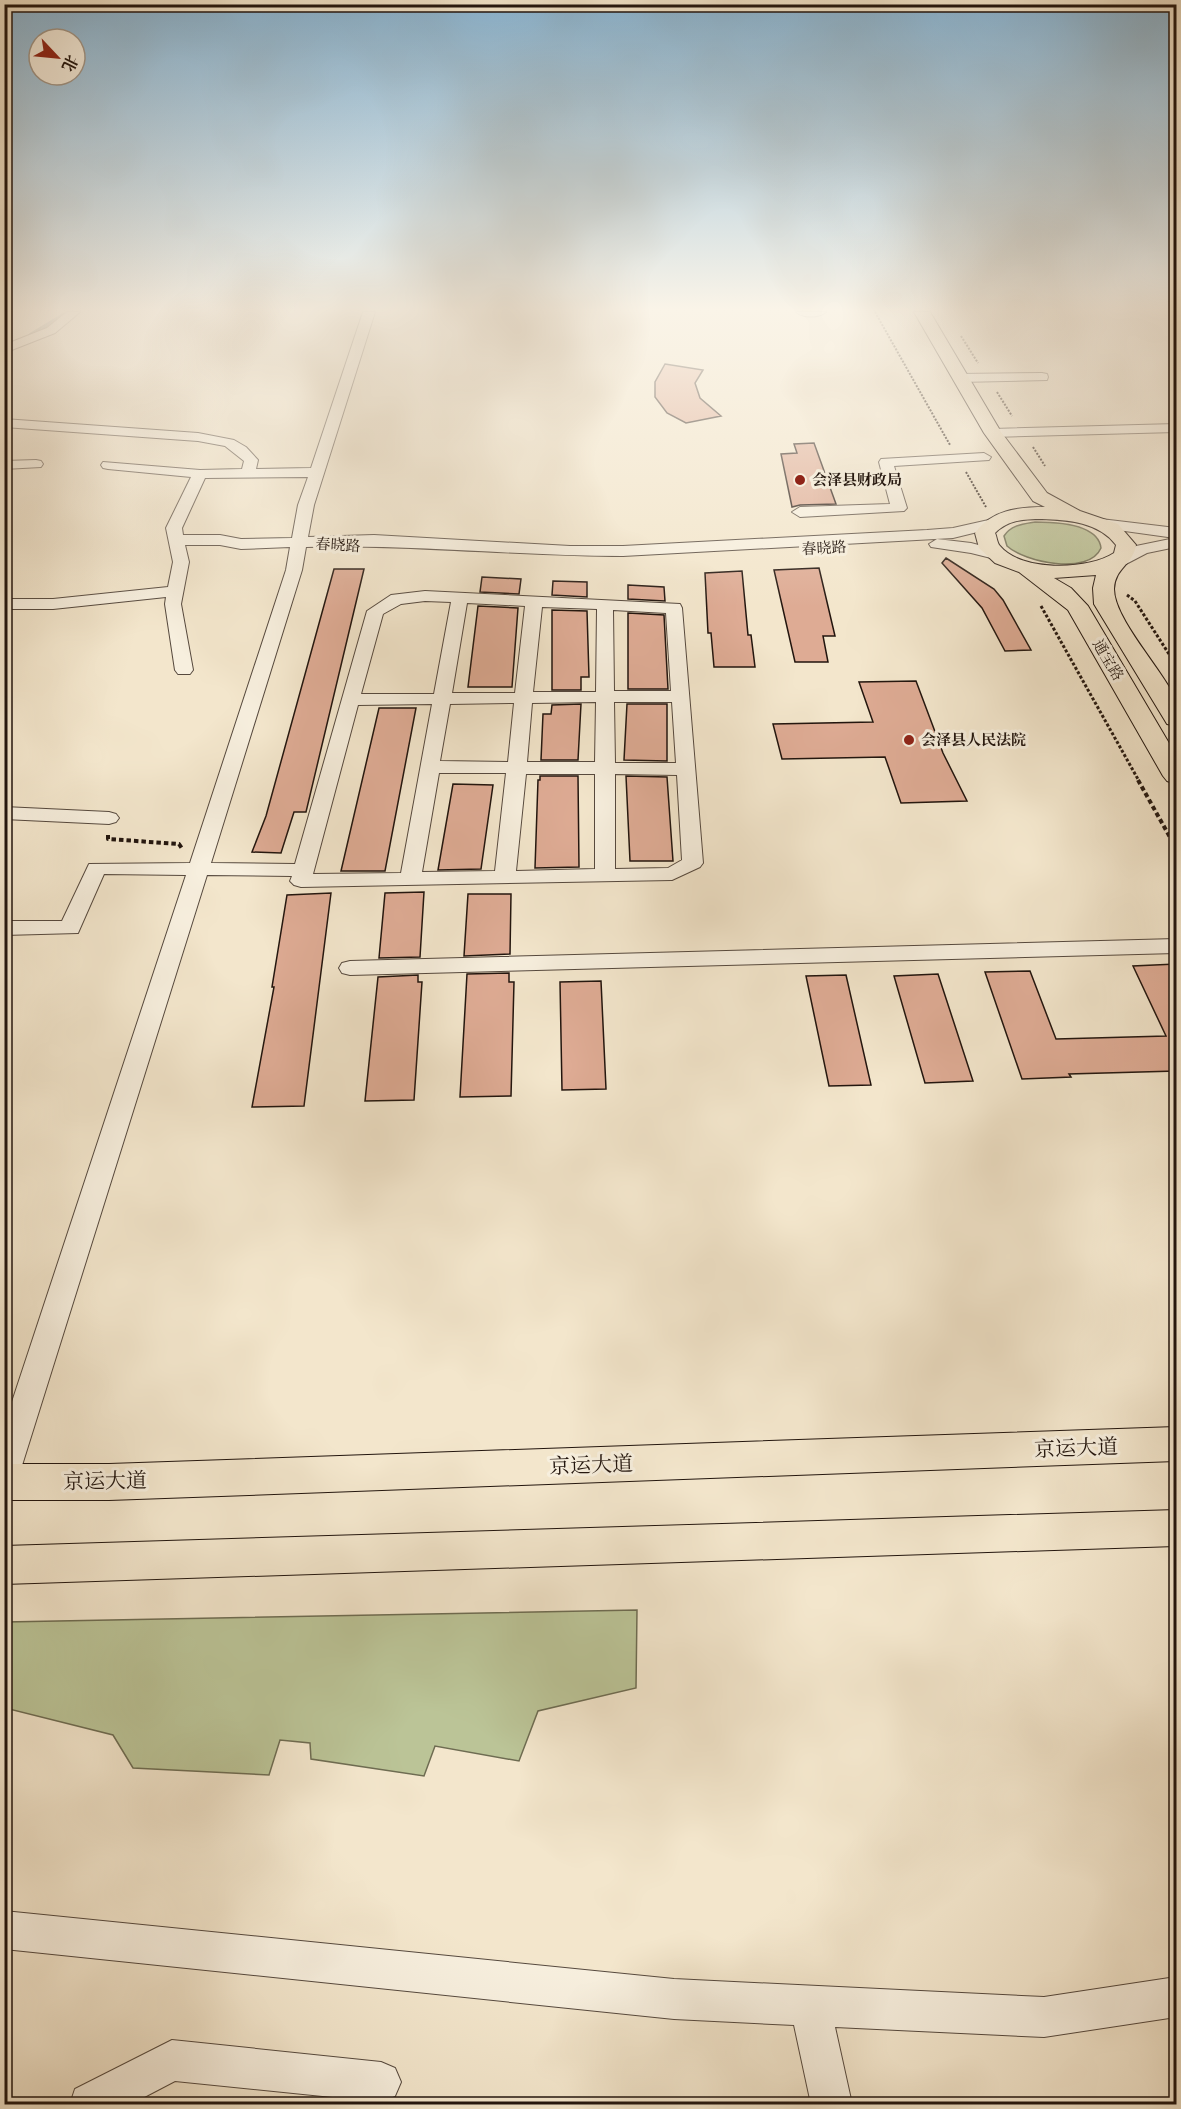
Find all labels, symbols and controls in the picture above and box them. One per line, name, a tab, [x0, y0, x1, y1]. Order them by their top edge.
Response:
north arrow	[27, 27, 87, 87]
text: 北	[56, 51, 81, 74]
place label: 会泽县财政局	[812, 471, 902, 490]
marker: 会泽县财政局	[793, 473, 807, 487]
street label: 春晓路	[315, 535, 361, 556]
street label: 春晓路	[801, 538, 847, 559]
street label: 通宝路	[1088, 636, 1127, 684]
place label: 会泽县人民法院	[921, 731, 1026, 750]
marker: 会泽县人民法院	[902, 733, 916, 747]
street label: 京运大道	[1034, 1435, 1118, 1464]
street label: 京运大道	[549, 1452, 633, 1481]
street label: 京运大道	[63, 1468, 147, 1497]

